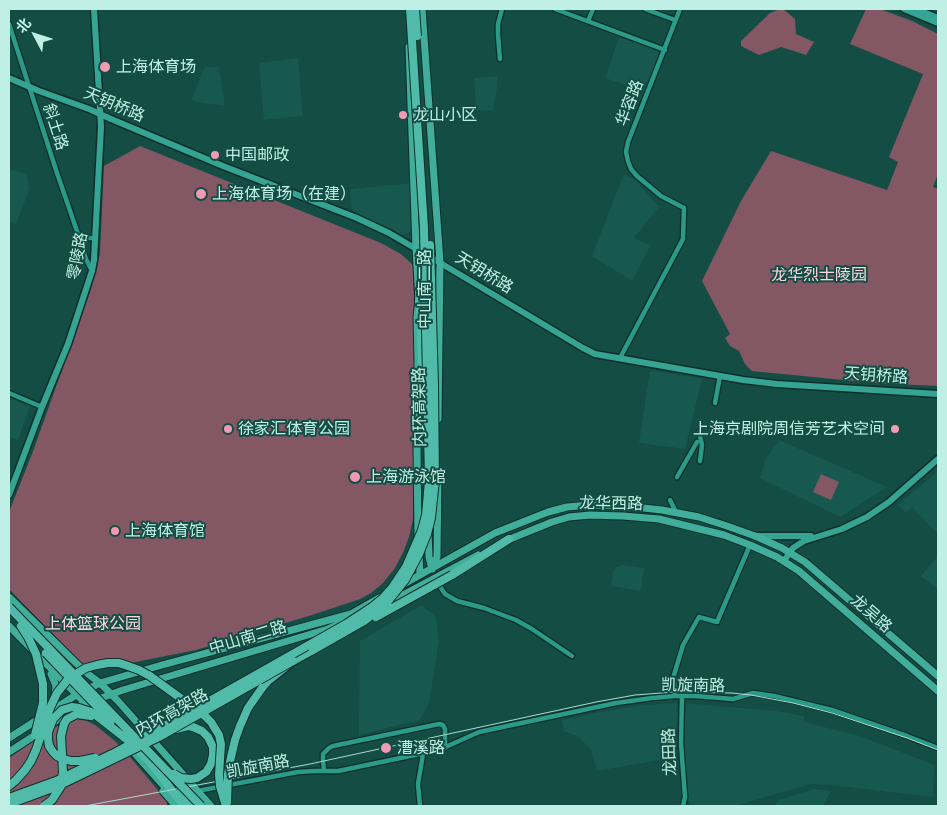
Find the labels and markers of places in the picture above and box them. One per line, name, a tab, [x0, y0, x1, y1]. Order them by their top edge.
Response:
place label: 上海体育场	[116, 57, 196, 77]
marker: 上海体育场	[98, 60, 112, 74]
place label: 龙山小区	[413, 105, 477, 125]
marker: 龙山小区	[397, 109, 409, 121]
place label: 中国邮政	[225, 145, 289, 165]
marker: 中国邮政	[209, 149, 221, 161]
place label: 上海体育场（在建）	[212, 184, 356, 204]
marker: 上海体育场（在建）	[194, 187, 208, 201]
place label: 徐家汇体育公园	[238, 419, 350, 439]
place label: 上海京剧院周信芳艺术空间	[693, 419, 885, 439]
marker: 徐家汇体育公园	[222, 423, 234, 435]
marker: 上海京剧院周信芳艺术空间	[889, 423, 901, 435]
place label: 上海游泳馆	[366, 467, 446, 487]
marker: 上海游泳馆	[348, 470, 362, 484]
place label: 上海体育馆	[125, 521, 205, 541]
marker: 上海体育馆	[109, 525, 121, 537]
place label: 漕溪路	[397, 738, 445, 758]
marker: 漕溪路	[379, 741, 393, 755]

